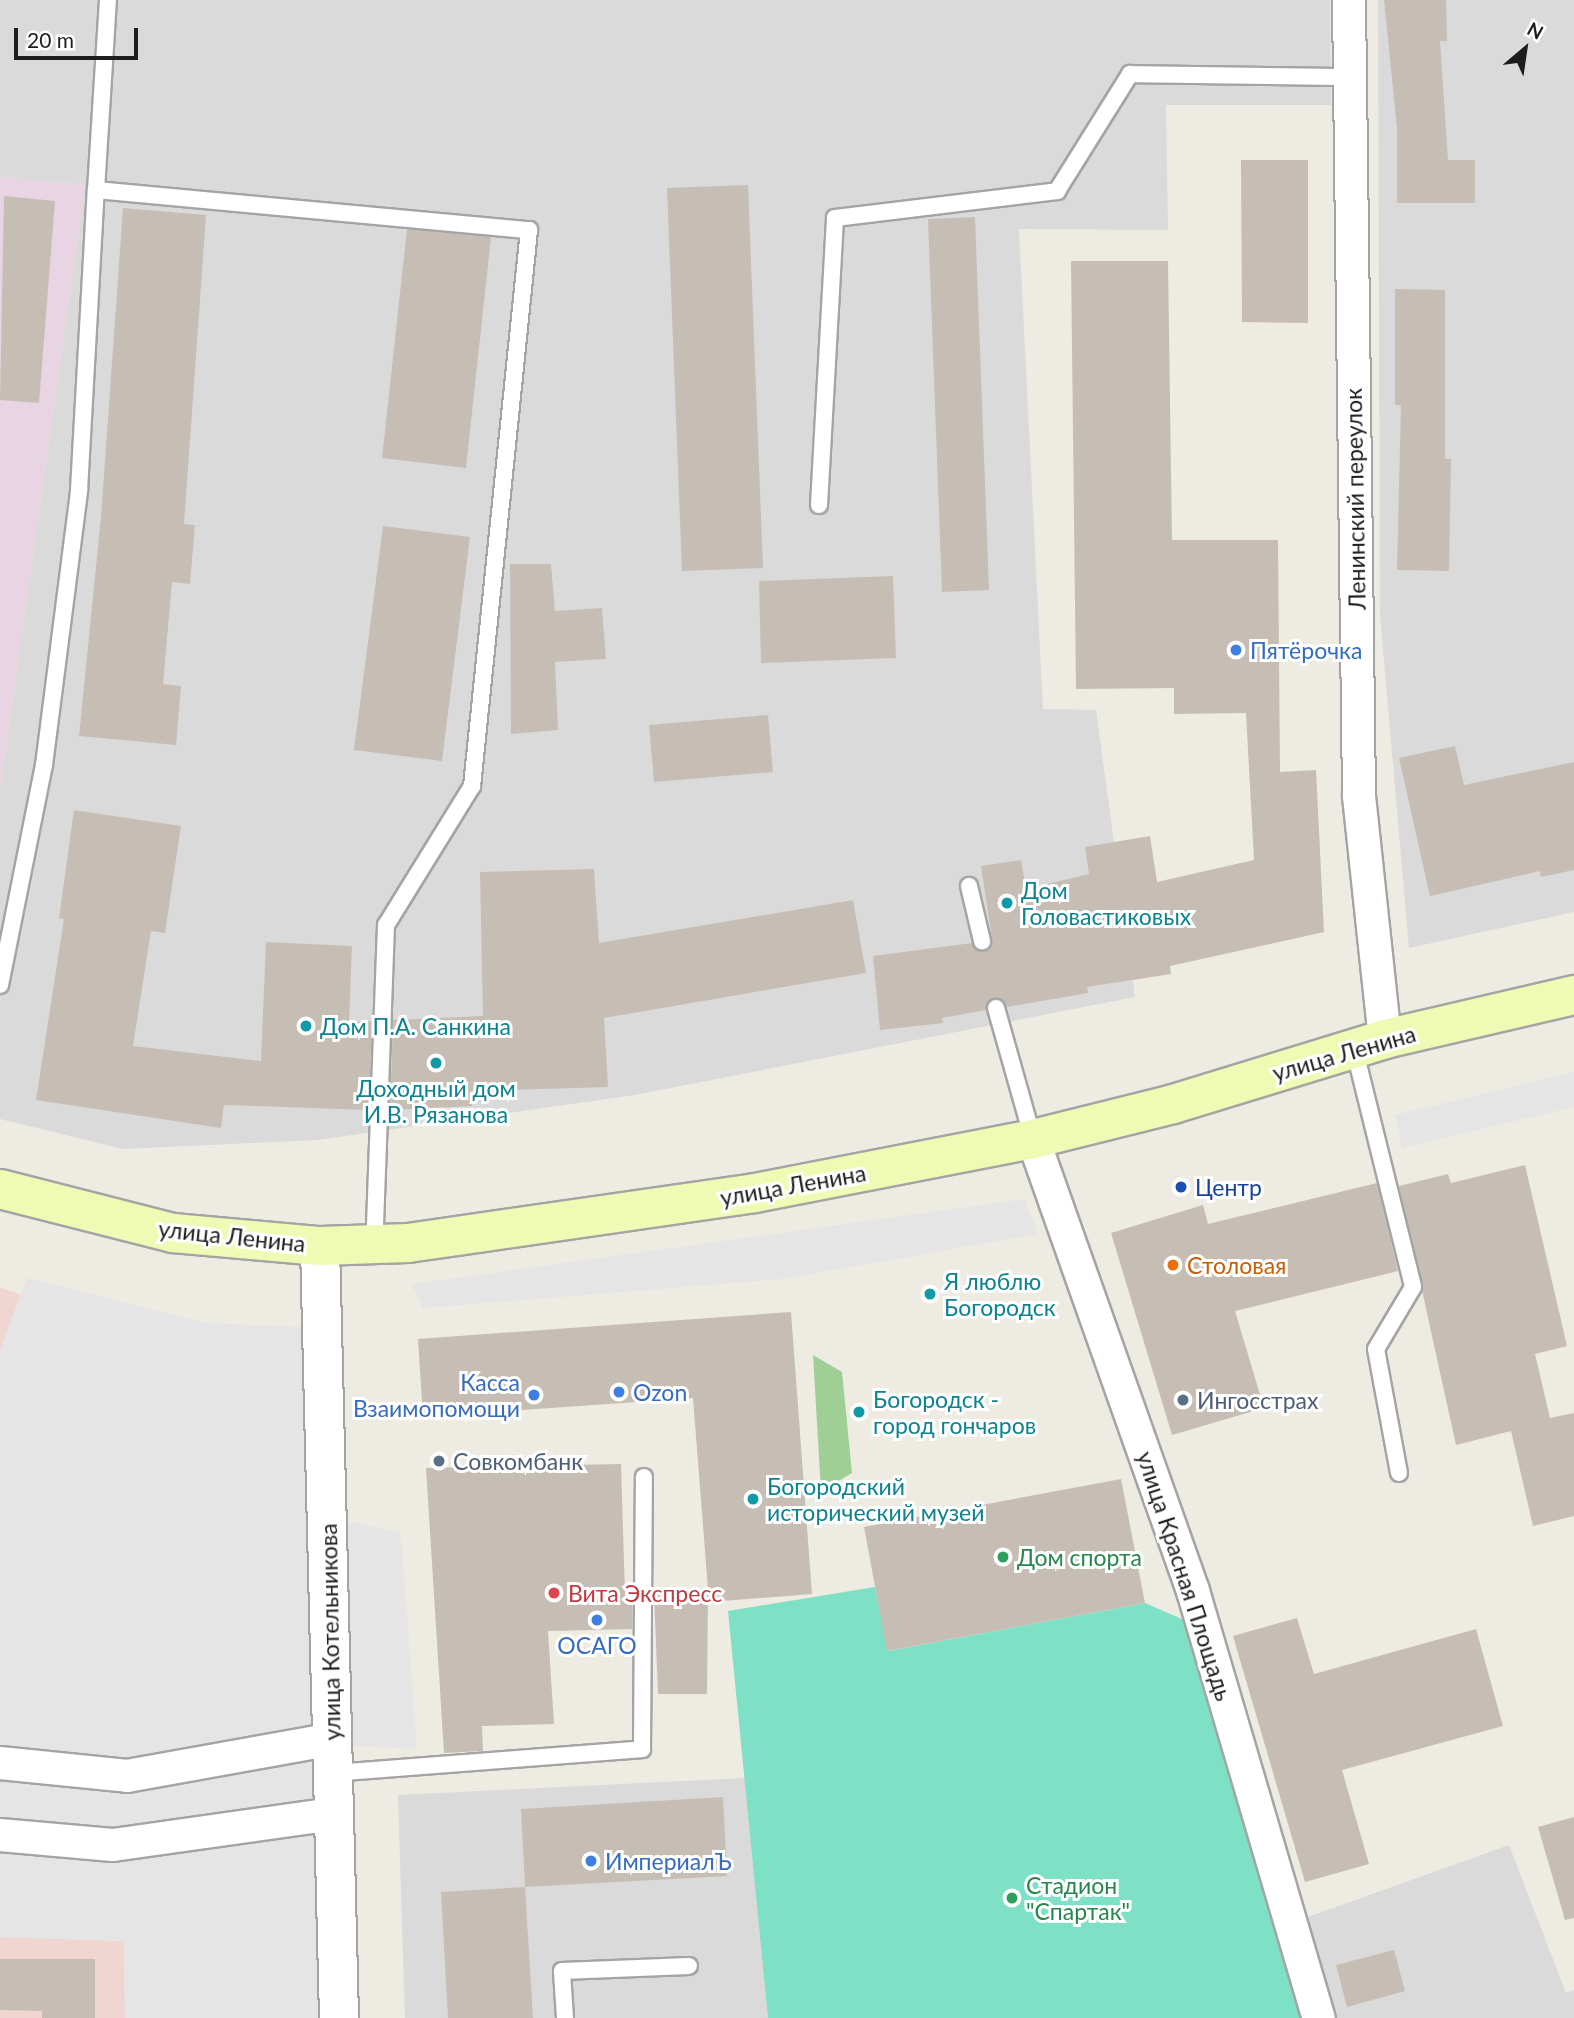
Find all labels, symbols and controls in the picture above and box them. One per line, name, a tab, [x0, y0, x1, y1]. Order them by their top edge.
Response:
scale bar	[18, 14, 142, 58]
north arrow	[1490, 14, 1560, 84]
text: N	[1523, 17, 1547, 44]
text: 20 m	[27, 27, 74, 52]
street label: Ленинский переулок	[1339, 388, 1371, 610]
place label: Пятёрочка	[1250, 636, 1362, 664]
marker: Пятёрочка	[1228, 642, 1244, 658]
place label: Дом Головастиковых	[1021, 876, 1191, 930]
marker: Дом Головастиковых	[999, 895, 1015, 911]
place label: Дом П.А. Санкина	[320, 1012, 511, 1040]
marker: Дом П.А. Санкина	[298, 1018, 314, 1034]
street label: улица Ленина	[1269, 1019, 1419, 1087]
marker: Доходный дом И.В. Рязанова	[428, 1055, 444, 1071]
place label: Доходный дом И.В. Рязанова	[356, 1074, 516, 1128]
street label: улица Ленина	[718, 1159, 868, 1211]
place label: Центр	[1195, 1173, 1262, 1201]
marker: Центр	[1173, 1179, 1189, 1195]
street label: улица Ленина	[157, 1215, 307, 1257]
place label: Столовая	[1187, 1251, 1286, 1279]
marker: Столовая	[1165, 1257, 1181, 1273]
place label: Я люблю Богородск	[944, 1267, 1056, 1321]
marker: Я люблю Богородск	[922, 1286, 938, 1302]
place label: Касса Взаимопомощи	[353, 1368, 520, 1422]
place label: Ozon	[633, 1378, 687, 1406]
marker: Ozon	[611, 1384, 627, 1400]
place label: Богородск - город гончаров	[873, 1385, 1036, 1439]
place label: Ингосстрах	[1197, 1386, 1318, 1414]
marker: Касса Взаимопомощи	[526, 1387, 542, 1403]
marker: Ингосстрах	[1175, 1392, 1191, 1408]
marker: Богородск - город гончаров	[851, 1404, 867, 1420]
place label: Совкомбанк	[453, 1447, 583, 1475]
street label: улица Красная Площадь	[1132, 1448, 1238, 1704]
marker: Совкомбанк	[431, 1453, 447, 1469]
place label: Богородский исторический музей	[767, 1472, 984, 1526]
marker: Богородский исторический музей	[745, 1491, 761, 1507]
street label: улица Котельникова	[314, 1523, 346, 1741]
place label: Дом спорта	[1017, 1543, 1142, 1571]
marker: Дом спорта	[995, 1549, 1011, 1565]
place label: Вита Экспресс	[568, 1579, 722, 1607]
marker: Вита Экспресс	[546, 1585, 562, 1601]
marker: ОСАГО	[589, 1612, 605, 1628]
place label: ОСАГО	[557, 1631, 637, 1659]
place label: ИмпериалЪ	[605, 1847, 732, 1875]
marker: ИмпериалЪ	[583, 1853, 599, 1869]
place label: Стадион "Спартак"	[1026, 1871, 1130, 1925]
marker: Стадион "Спартак"	[1004, 1890, 1020, 1906]

